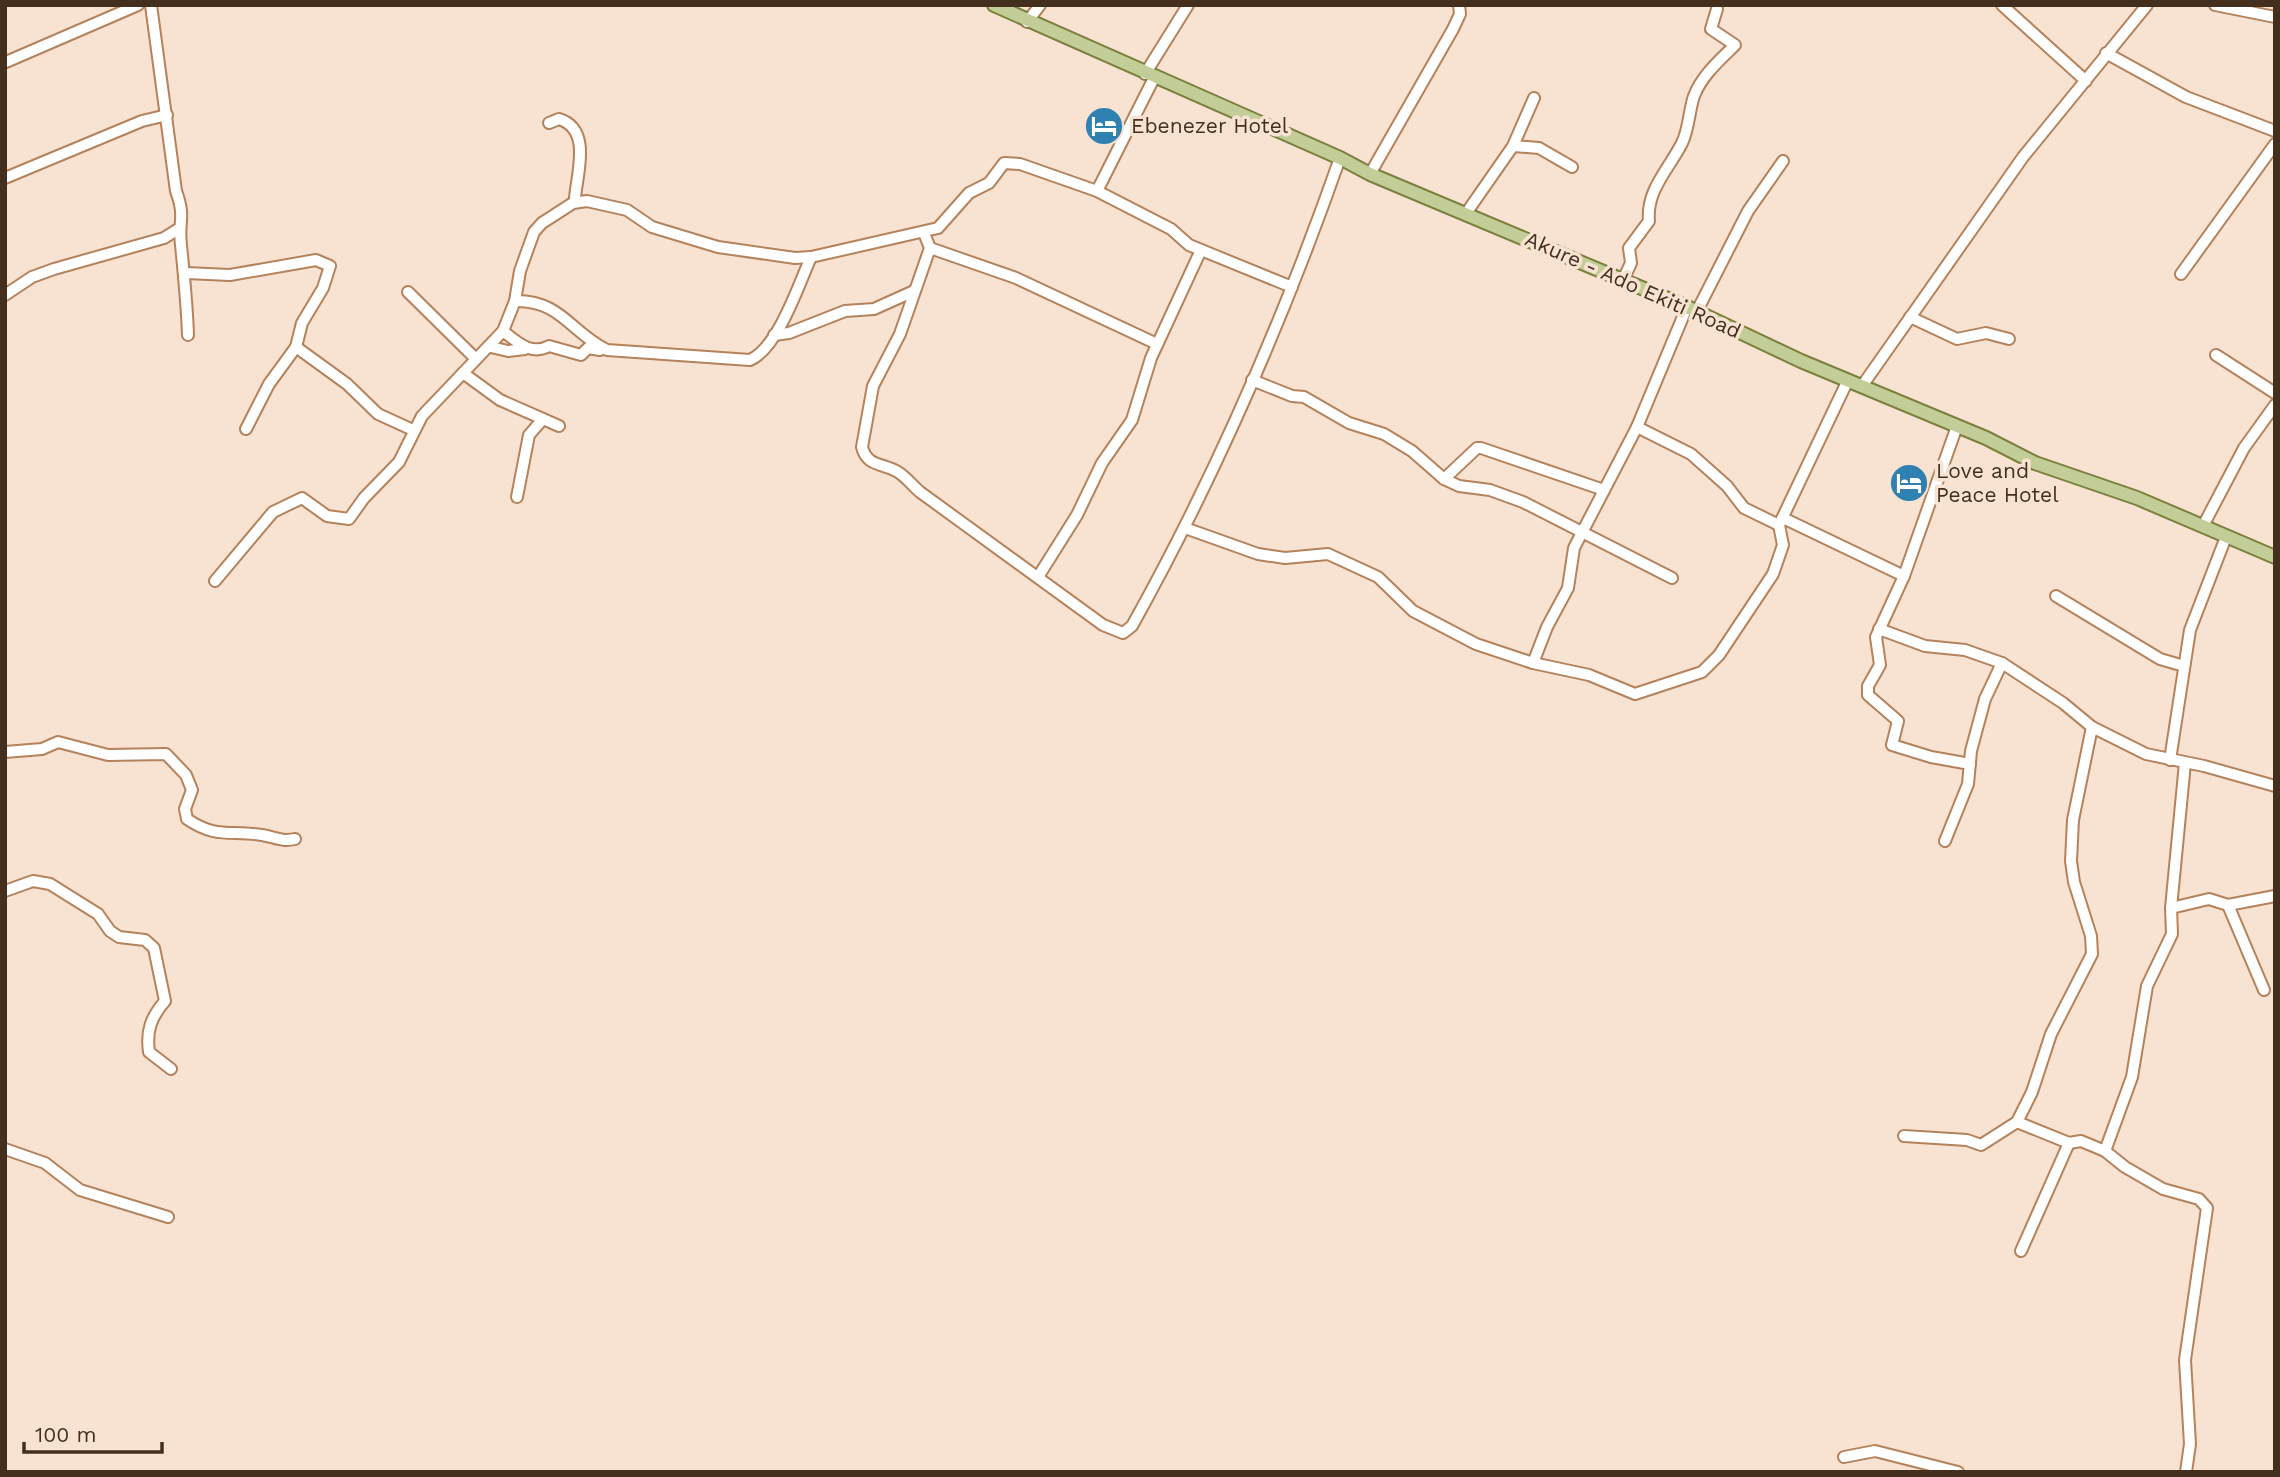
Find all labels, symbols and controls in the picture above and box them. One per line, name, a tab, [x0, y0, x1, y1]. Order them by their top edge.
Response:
hotel icon: Ebenezer Hotel	[1083, 105, 1125, 147]
place label: Ebenezer Hotel	[1131, 113, 1289, 138]
street label: Akure - Ado Ekiti Road	[1521, 226, 1745, 343]
place label: Love and Peace Hotel	[1936, 458, 2059, 507]
hotel icon: Love and Peace Hotel	[1888, 462, 1930, 504]
scale bar	[24, 1410, 163, 1454]
text: 100 m	[35, 1422, 97, 1447]

